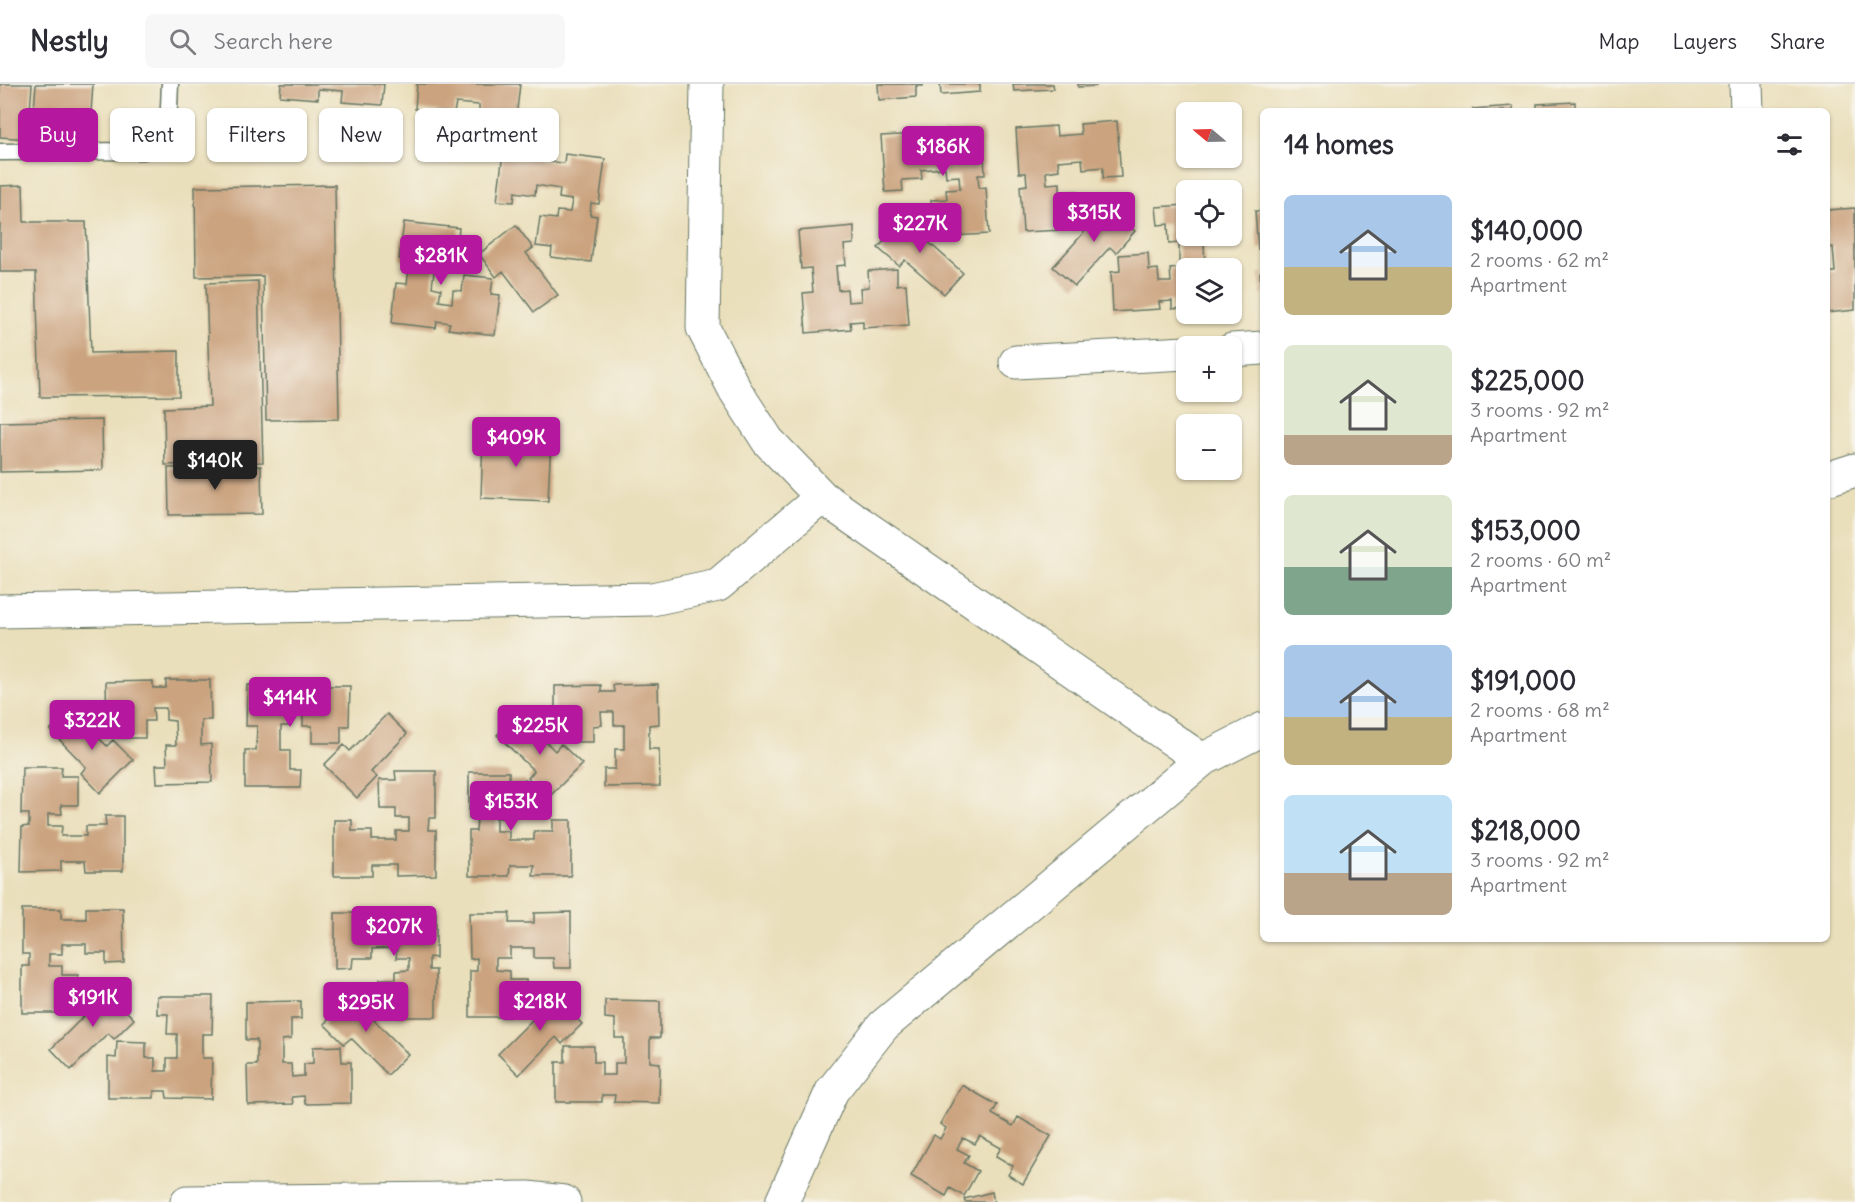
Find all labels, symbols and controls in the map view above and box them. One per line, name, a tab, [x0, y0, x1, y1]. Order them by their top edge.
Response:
search box	[145, 14, 565, 68]
text: Nestly	[30, 23, 109, 59]
icon: search	[166, 25, 199, 58]
text: Search here	[214, 27, 333, 55]
text: Map	[1599, 28, 1639, 55]
text: Layers	[1672, 28, 1737, 55]
text: Share	[1770, 28, 1825, 55]
north arrow	[1176, 102, 1242, 168]
map controls	[1176, 102, 1242, 480]
chip: Buy	[18, 108, 98, 162]
chip: Rent	[110, 108, 195, 162]
chip: Filters	[207, 108, 307, 162]
chip: New	[319, 108, 403, 162]
chip: Apartment	[415, 108, 559, 162]
pin: $186K	[901, 126, 985, 177]
text: 14 homes	[1284, 128, 1394, 161]
icon: filters	[1773, 128, 1806, 161]
text: $186K	[916, 133, 970, 158]
button: locate	[1176, 180, 1242, 246]
pin: $315K	[1052, 192, 1136, 243]
text: $315K	[1067, 199, 1121, 224]
pin: $227K	[878, 203, 962, 254]
text: $227K	[892, 210, 948, 235]
text: $140,000	[1470, 214, 1583, 247]
icon: home	[1332, 219, 1404, 291]
pin: $281K	[399, 235, 483, 286]
text: $281K	[414, 242, 468, 267]
text: 2 rooms · 62 m²	[1470, 247, 1609, 272]
button: layers	[1176, 258, 1242, 324]
text: Apartment	[1470, 272, 1567, 297]
button: +	[1176, 336, 1242, 402]
text: $225,000	[1470, 364, 1585, 397]
icon: home	[1332, 369, 1404, 441]
text: 3 rooms · 92 m²	[1470, 397, 1609, 422]
button: −	[1176, 414, 1242, 480]
pin: $409K	[474, 417, 558, 468]
text: Apartment	[1470, 422, 1567, 447]
text: $409K	[486, 424, 546, 449]
pin: $140K	[173, 440, 257, 491]
text: $140K	[187, 447, 243, 472]
text: $153,000	[1470, 514, 1581, 547]
icon: home	[1332, 519, 1404, 591]
text: 2 rooms · 60 m²	[1470, 547, 1611, 572]
text: Apartment	[1470, 572, 1567, 597]
text: $191,000	[1470, 664, 1576, 697]
icon: home	[1332, 669, 1404, 741]
pin: $414K	[248, 677, 332, 728]
text: $414K	[263, 684, 317, 709]
text: 2 rooms · 68 m²	[1470, 697, 1610, 722]
pin: $322K	[50, 700, 134, 751]
pin: $225K	[498, 705, 582, 756]
text: $322K	[64, 707, 120, 732]
text: $225K	[512, 712, 568, 737]
text: Apartment	[1470, 722, 1567, 747]
pin: $153K	[469, 781, 553, 832]
text: $153K	[484, 788, 538, 813]
text: $218,000	[1470, 814, 1581, 847]
icon: home	[1332, 819, 1404, 891]
text: 3 rooms · 92 m²	[1470, 847, 1609, 872]
text: Apartment	[1470, 872, 1567, 897]
pin: $207K	[352, 906, 436, 957]
text: $207K	[365, 913, 423, 938]
pin: $191K	[51, 977, 135, 1028]
pin: $218K	[498, 981, 582, 1032]
pin: $295K	[324, 982, 408, 1033]
text: $191K	[68, 984, 118, 1009]
text: $218K	[513, 988, 567, 1013]
text: $295K	[337, 989, 395, 1014]

